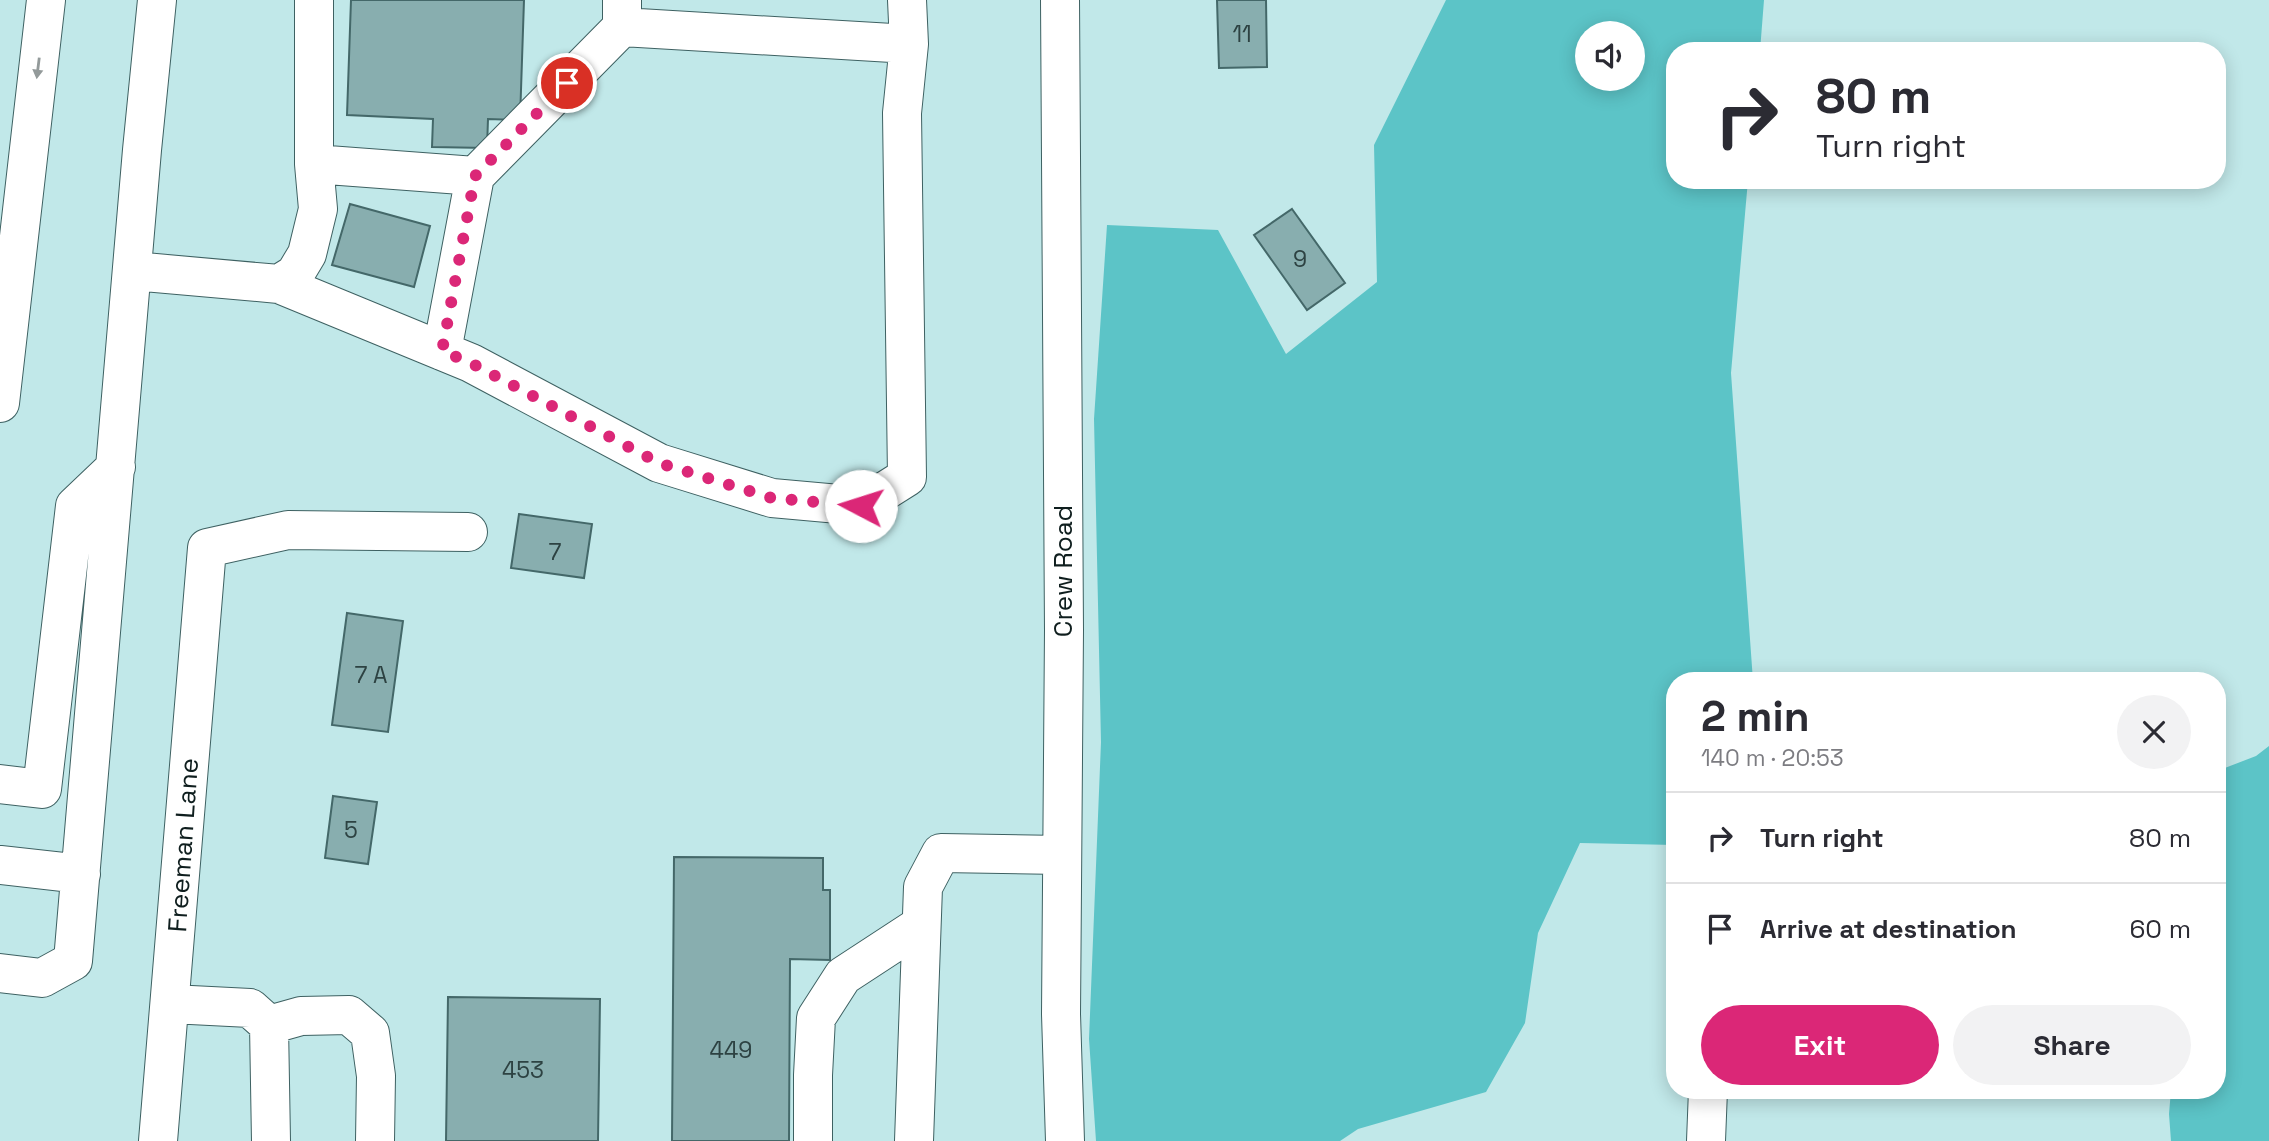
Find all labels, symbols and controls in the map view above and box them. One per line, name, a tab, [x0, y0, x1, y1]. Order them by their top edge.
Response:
house number: 11	[1232, 19, 1252, 49]
map controls	[1575, 21, 1645, 91]
button: sound	[1575, 21, 1645, 91]
pin	[537, 53, 597, 113]
one-way arrow	[33, 57, 44, 79]
icon: arrive	[548, 64, 586, 102]
text: 80 m	[1816, 65, 1931, 127]
icon: right	[1701, 70, 1792, 161]
text: Turn right	[1816, 126, 1966, 166]
house number: 9	[1293, 244, 1307, 274]
position arrow	[824, 469, 898, 543]
street label: Crew Road	[1046, 505, 1080, 637]
house number: 7	[549, 537, 562, 567]
house number: 7 A	[354, 660, 388, 690]
text: 2 min	[1701, 690, 1810, 743]
button: close	[2117, 695, 2191, 769]
text: 140 m · 20:53	[1701, 743, 1844, 773]
street label: Freeman Lane	[160, 757, 206, 933]
house number: 5	[344, 815, 358, 845]
icon: right	[1701, 819, 1739, 857]
text: Turn right	[1760, 821, 1884, 855]
text: 80 m	[2129, 821, 2191, 855]
icon: arrive	[1701, 910, 1739, 948]
text: Arrive at destination	[1760, 912, 2017, 946]
text: 60 m	[2129, 912, 2191, 946]
button: Exit	[1701, 1005, 1939, 1085]
button: Share	[1953, 1005, 2191, 1085]
house number: 449	[710, 1035, 752, 1065]
house number: 453	[502, 1055, 544, 1085]

